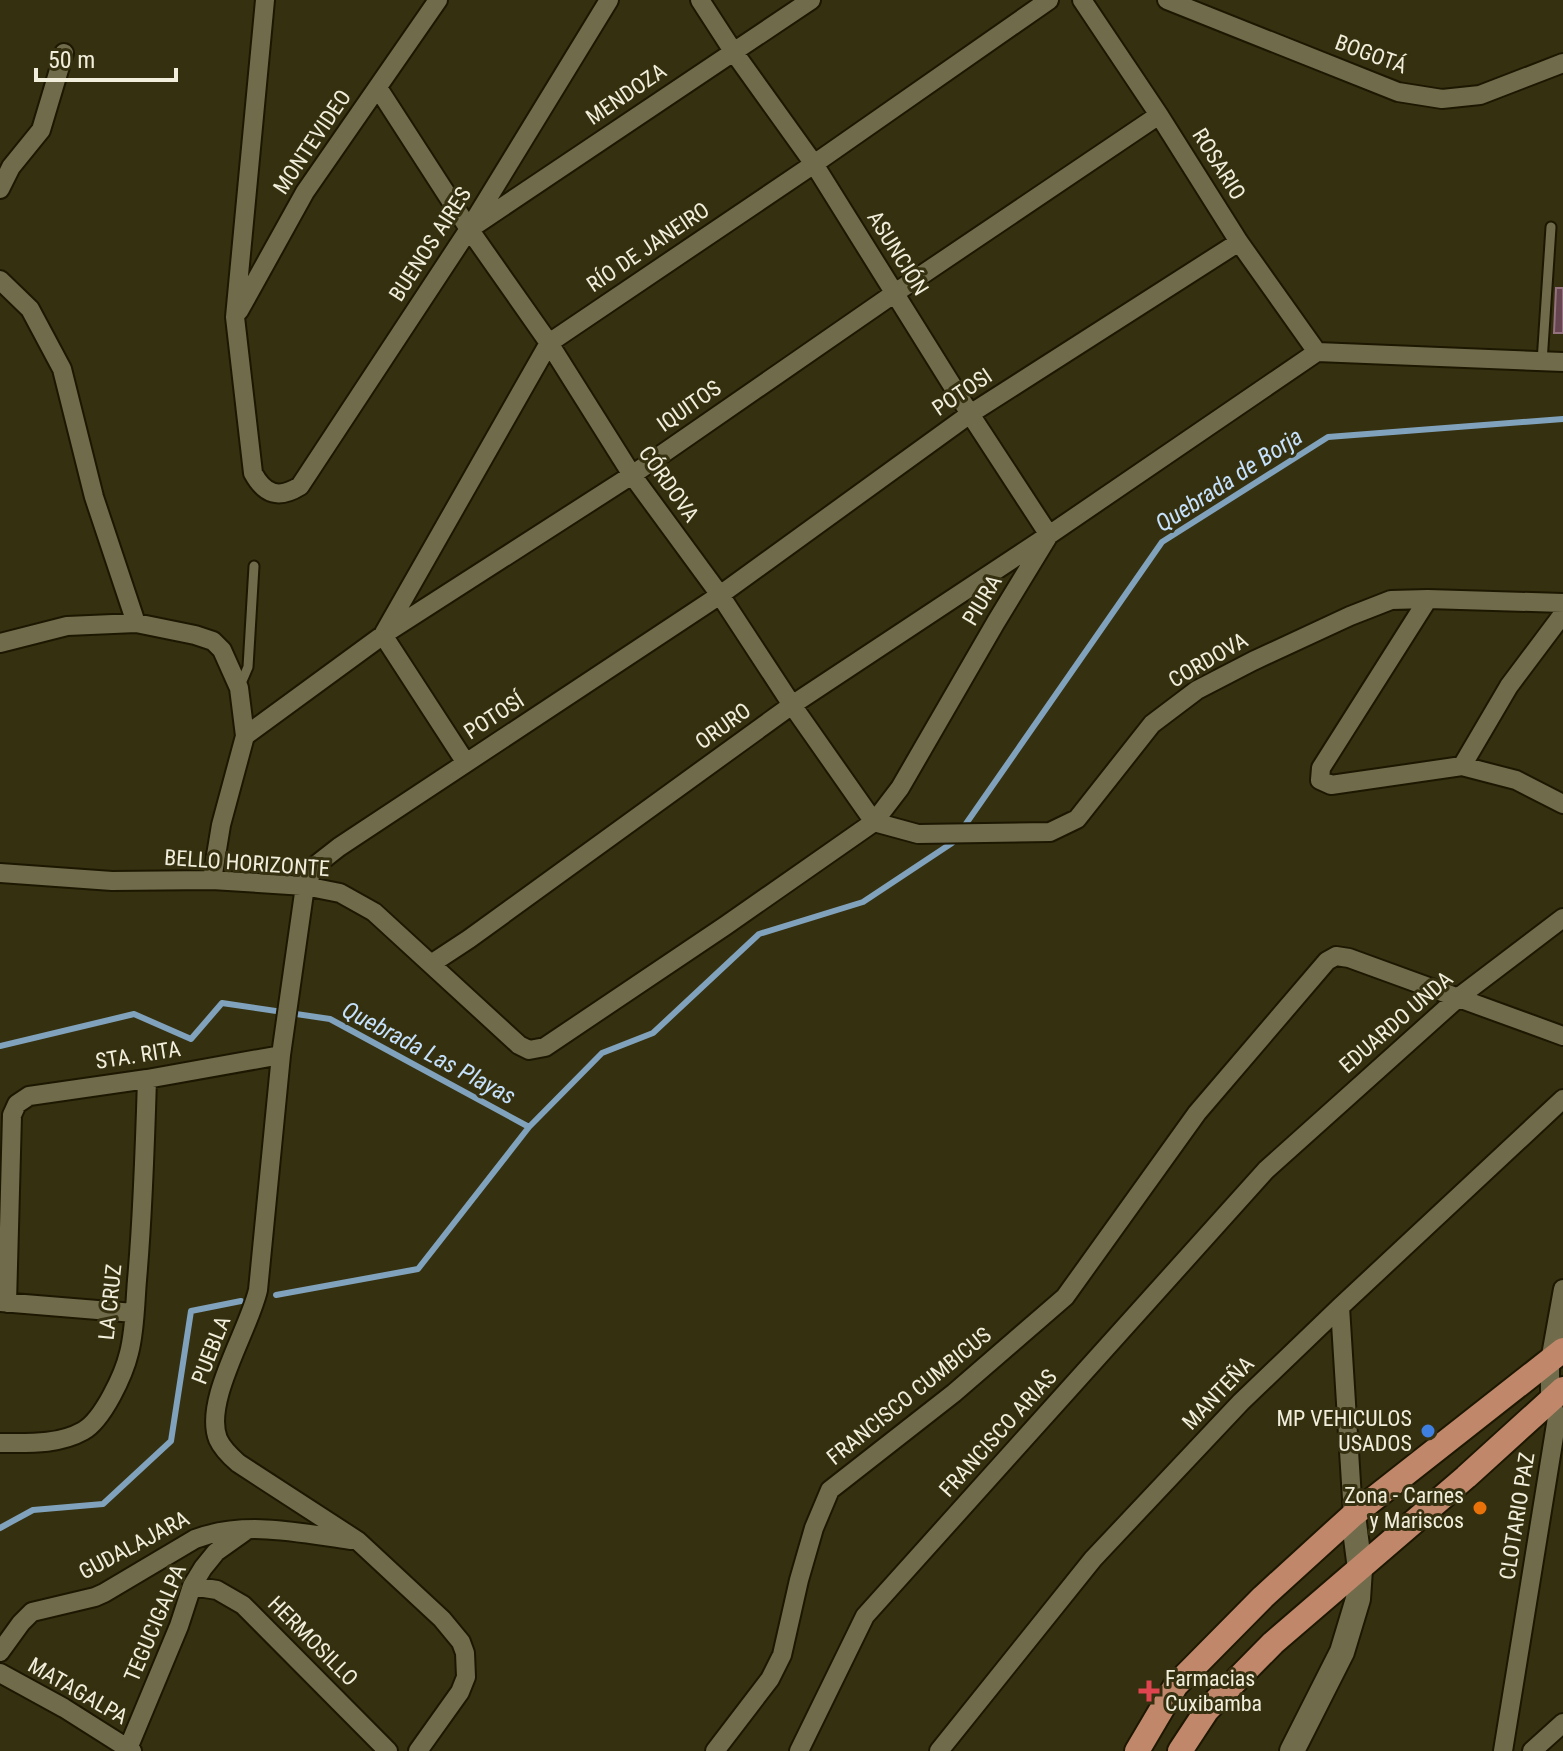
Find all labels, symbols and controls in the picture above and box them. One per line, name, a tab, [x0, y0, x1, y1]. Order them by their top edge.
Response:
street label: BOGOTÁ	[1332, 30, 1411, 79]
scale bar	[36, 32, 176, 82]
text: 50 m	[48, 46, 95, 74]
street label: MENDOZA	[581, 58, 671, 130]
street label: MONTEVIDEO	[268, 85, 356, 199]
street label: ROSARIO	[1187, 124, 1251, 204]
street label: BUENOS AIRES	[384, 182, 476, 306]
street label: RÍO DE JANEIRO	[582, 197, 714, 297]
street label: ASUNCIÓN	[862, 206, 935, 300]
street label: POTOSI	[927, 363, 997, 421]
street label: IQUITOS	[652, 375, 726, 437]
water label: Quebrada de Borja	[1150, 422, 1308, 538]
street label: CÓRDOVA	[634, 441, 705, 527]
street label: PIURA	[957, 570, 1007, 630]
street label: CORDOVA	[1164, 627, 1252, 693]
street label: POTOSÍ	[459, 687, 530, 745]
street label: ORURO	[691, 698, 755, 754]
street label: BELLO HORIZONTE	[164, 845, 331, 881]
street label: EDUARDO UNDA	[1334, 966, 1458, 1078]
water label: Quebrada Las Playas	[337, 995, 521, 1111]
street label: STA. RITA	[94, 1036, 183, 1074]
street label: LA CRUZ	[94, 1263, 126, 1341]
street label: PUEBLA	[187, 1312, 235, 1388]
street label: FRANCISCO CUMBICUS	[822, 1322, 996, 1470]
street label: MANTEÑA	[1177, 1351, 1259, 1435]
street label: FRANCISCO ARIAS	[934, 1364, 1062, 1502]
place label: MP VEHICULOS USADOS	[1277, 1406, 1412, 1456]
marker: MP VEHICULOS USADOS	[1419, 1422, 1437, 1440]
street label: CLOTARIO PAZ	[1495, 1450, 1539, 1582]
place label: Zona - Carnes y Mariscos	[1344, 1483, 1464, 1533]
marker: Zona - Carnes y Mariscos	[1471, 1499, 1489, 1517]
street label: GUDALAJARA	[75, 1505, 194, 1584]
street label: TEGUCIGALPA	[119, 1560, 191, 1686]
street label: HERMOSILLO	[263, 1591, 363, 1691]
street label: MATAGALPA	[24, 1652, 133, 1730]
place label: Farmacias Cuxibamba	[1165, 1666, 1262, 1716]
marker: Farmacias Cuxibamba	[1140, 1682, 1158, 1700]

